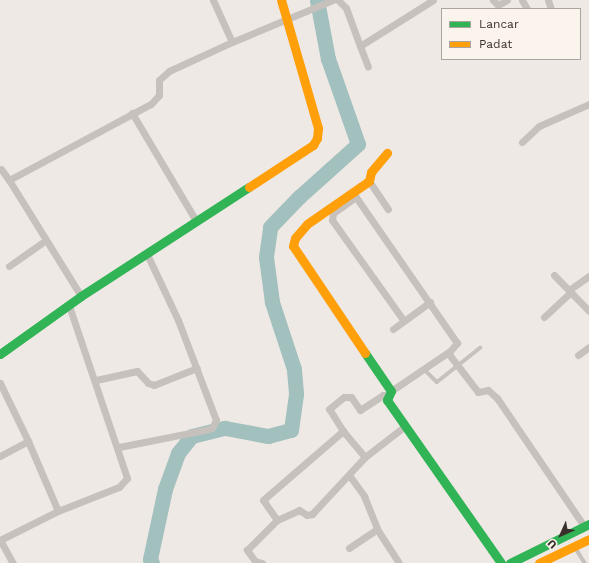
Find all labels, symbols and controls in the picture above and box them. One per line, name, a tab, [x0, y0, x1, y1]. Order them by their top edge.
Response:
legend	[441, 8, 581, 60]
text: Lancar	[479, 17, 519, 31]
text: Padat	[479, 37, 512, 51]
north arrow	[541, 515, 581, 555]
text: U	[545, 536, 560, 551]

